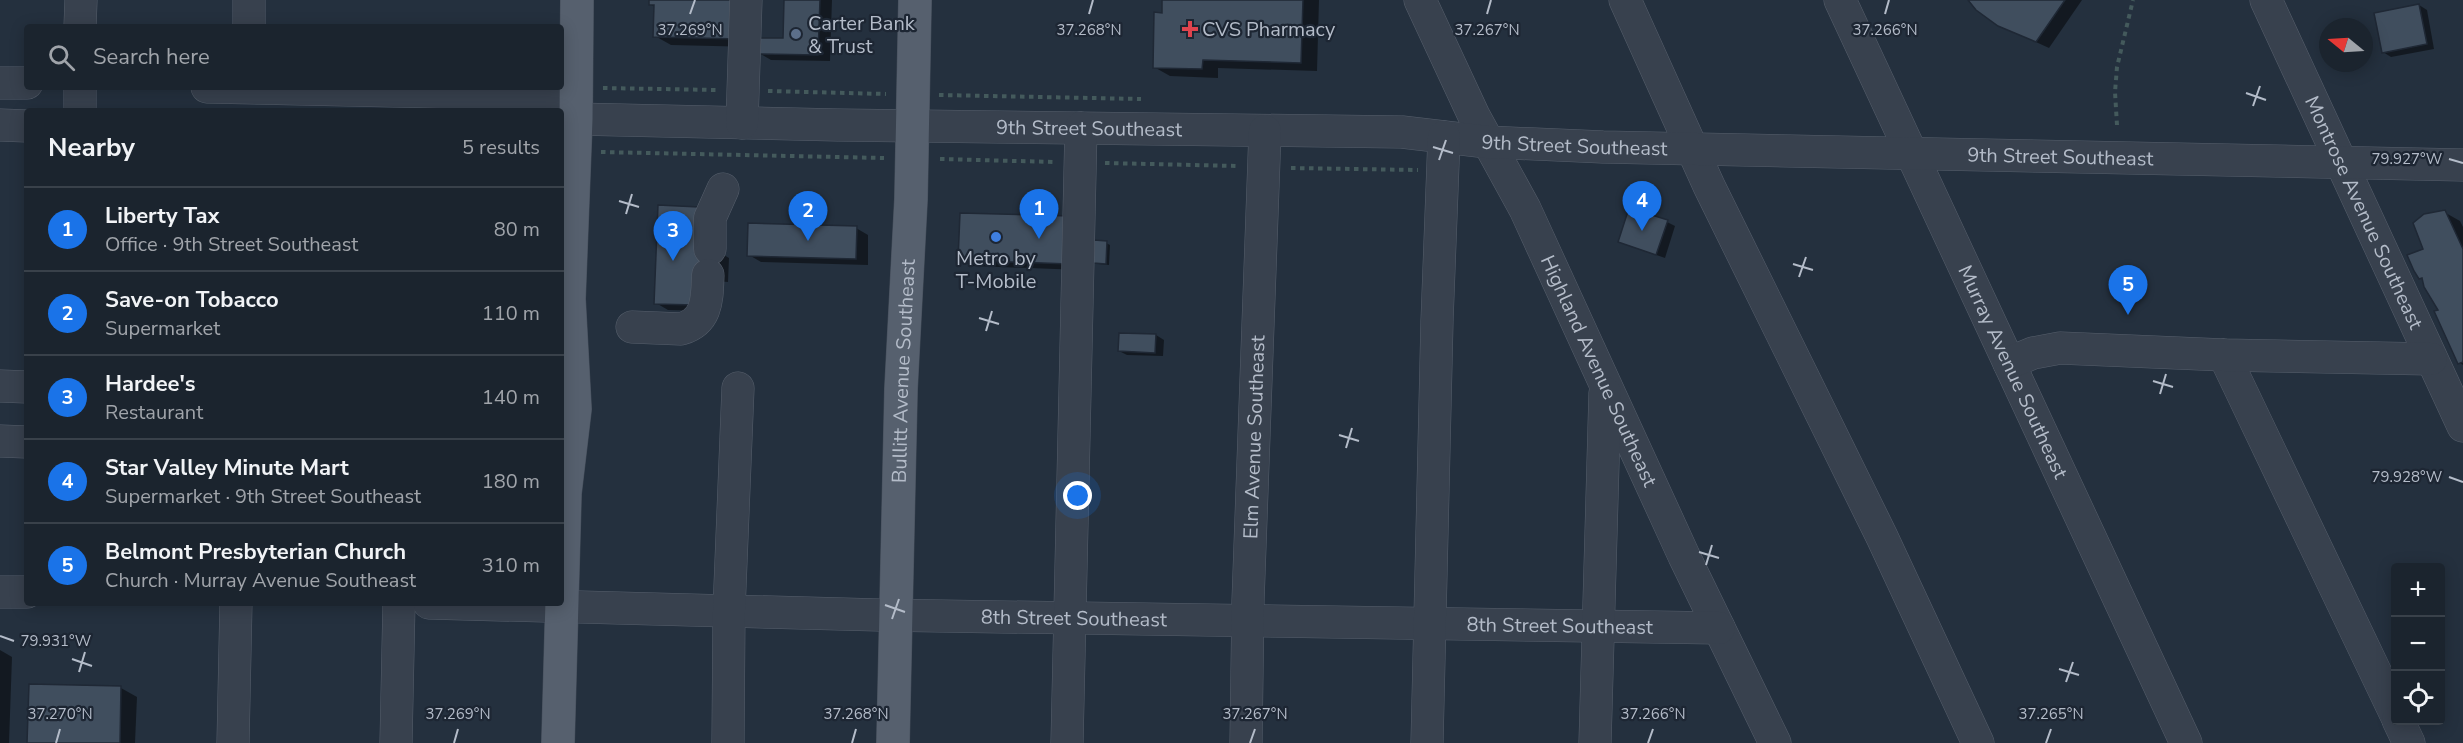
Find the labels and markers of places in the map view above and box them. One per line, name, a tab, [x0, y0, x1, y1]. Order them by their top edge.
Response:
place label: Carter Bank & Trust	[808, 10, 916, 60]
place label: CVS Pharmacy	[1202, 16, 1336, 43]
marker: CVS Pharmacy	[1183, 22, 1197, 36]
marker: Carter Bank & Trust	[789, 27, 803, 41]
pin: 4	[1622, 182, 1662, 231]
pin: 1	[1020, 190, 1058, 239]
pin: 2	[788, 192, 828, 241]
pin: 3	[654, 212, 692, 261]
marker: Metro by T-Mobile	[989, 230, 1003, 244]
place label: Metro by T-Mobile	[956, 245, 1037, 295]
pin: 5	[2108, 266, 2148, 315]

